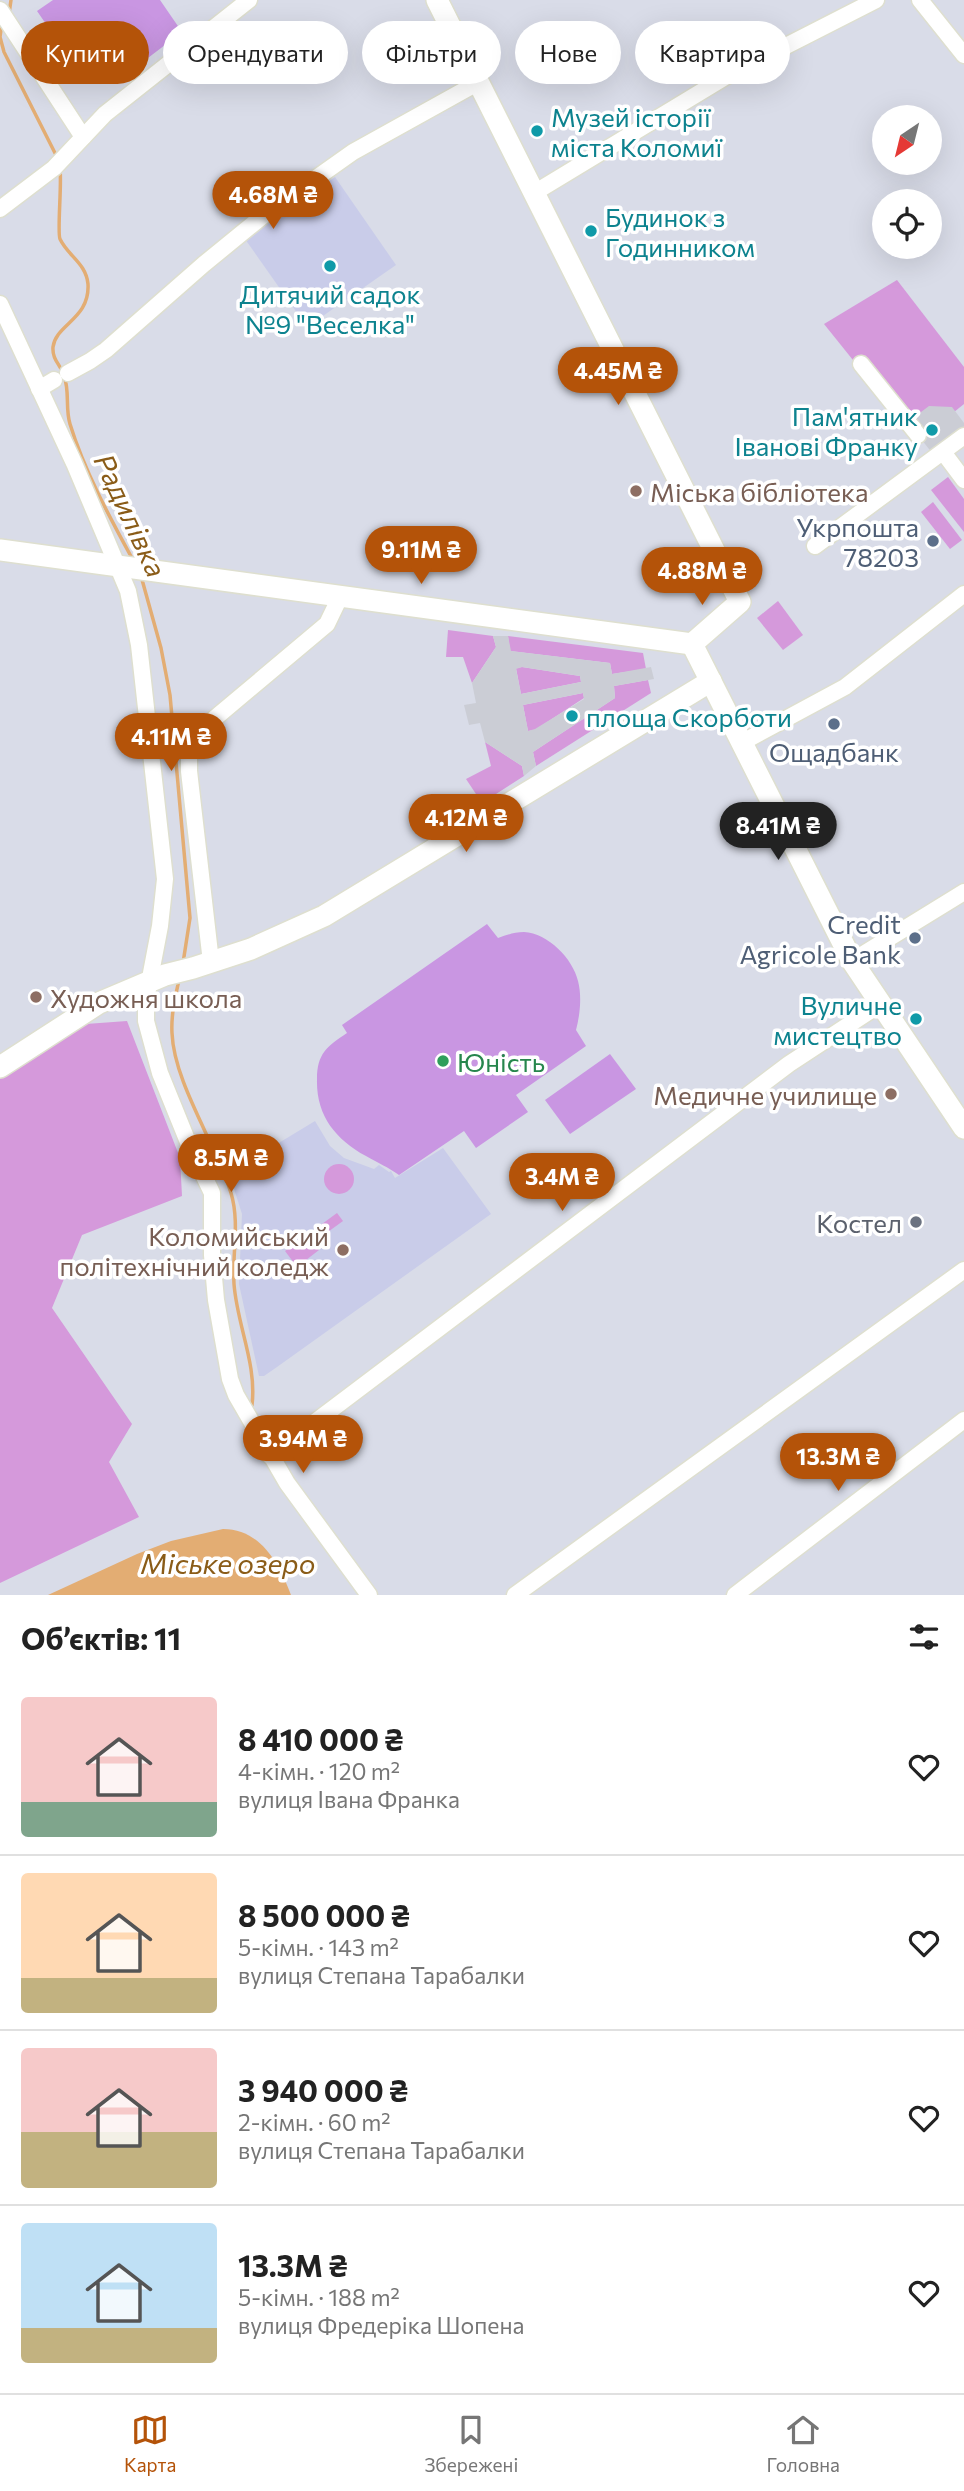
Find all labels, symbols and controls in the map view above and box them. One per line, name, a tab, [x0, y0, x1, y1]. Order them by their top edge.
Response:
chip: Купити	[21, 21, 149, 84]
chip: Орендувати	[163, 21, 348, 84]
chip: Фільтри	[362, 21, 501, 84]
chip: Нове	[515, 21, 621, 84]
chip: Квартира	[635, 21, 790, 84]
place label: Музей історії міста Коломиї	[551, 101, 723, 162]
north arrow	[872, 105, 942, 175]
map controls	[872, 105, 942, 259]
marker: Музей історії міста Коломиї	[529, 123, 545, 139]
pin: 4.68M ₴	[208, 172, 338, 231]
text: 4.68M ₴	[228, 180, 318, 208]
button: locate	[872, 189, 942, 259]
place label: Будинок з Годинником	[605, 201, 755, 262]
marker: Будинок з Годинником	[583, 223, 599, 239]
marker: Дитячий садок №9 "Веселка"	[322, 258, 338, 274]
place label: Дитячий садок №9 "Веселка"	[240, 278, 420, 339]
pin: 4.45M ₴	[553, 348, 683, 407]
text: 4.45M ₴	[574, 356, 662, 384]
place label: Пам'ятник Іванові Франку	[735, 400, 918, 461]
marker: Пам'ятник Іванові Франку	[924, 422, 940, 438]
water label: Радилівка	[88, 448, 174, 582]
place label: Міська бібліотека	[650, 476, 868, 507]
marker: Міська бібліотека	[628, 483, 644, 499]
place label: Укрпошта 78203	[796, 511, 919, 572]
pin: 9.11M ₴	[356, 526, 486, 586]
marker: Укрпошта 78203	[925, 533, 941, 549]
text: 9.11M ₴	[381, 535, 461, 563]
pin: 4.88M ₴	[637, 548, 767, 607]
text: 4.88M ₴	[657, 556, 747, 584]
place label: площа Скорботи	[586, 701, 792, 732]
marker: площа Скорботи	[564, 708, 580, 724]
pin: 4.11M ₴	[106, 714, 236, 773]
marker: Ощадбанк	[826, 716, 842, 732]
text: 4.11M ₴	[131, 722, 211, 750]
place label: Ощадбанк	[769, 736, 899, 767]
pin: 4.12M ₴	[401, 794, 531, 854]
pin: 8.41M ₴	[713, 802, 843, 862]
text: 4.12M ₴	[425, 803, 507, 831]
text: 8.41M ₴	[736, 811, 820, 839]
place label: Credit Agricole Bank	[739, 908, 901, 969]
marker: Credit Agricole Bank	[907, 930, 923, 946]
place label: Художня школа	[50, 982, 242, 1013]
marker: Художня школа	[28, 989, 44, 1005]
place label: Вуличне мистецтво	[773, 989, 902, 1050]
marker: Вуличне мистецтво	[908, 1011, 924, 1027]
place label: Юність	[457, 1046, 545, 1077]
marker: Юність	[435, 1053, 451, 1069]
place label: Медичне училище	[653, 1079, 877, 1110]
marker: Медичне училище	[883, 1086, 899, 1102]
pin: 8.5M ₴	[174, 1134, 288, 1194]
text: 8.5M ₴	[194, 1143, 268, 1171]
pin: 3.4M ₴	[505, 1154, 619, 1213]
text: 3.4M ₴	[525, 1162, 599, 1190]
place label: Костел	[816, 1207, 902, 1238]
marker: Костел	[908, 1214, 924, 1230]
place label: Коломийський політехнічний коледж	[59, 1220, 329, 1281]
marker: Коломийський політехнічний коледж	[335, 1242, 351, 1258]
pin: 3.94M ₴	[238, 1416, 368, 1475]
text: 3.94M ₴	[259, 1424, 347, 1452]
pin: 13.3M ₴	[773, 1434, 903, 1493]
text: 13.3M ₴	[796, 1442, 880, 1470]
water label: Міське озеро	[141, 1546, 315, 1580]
icon: filters	[905, 1618, 943, 1656]
text: Об’єктів: 11	[21, 1619, 181, 1656]
text: 8 410 000 ₴	[238, 1720, 403, 1757]
icon: home	[77, 1725, 161, 1809]
icon: heart	[905, 1748, 943, 1786]
text: 4-кімн. · 120 m²	[238, 1757, 400, 1785]
text: вулиця Івана Франка	[238, 1785, 460, 1813]
text: 8 500 000 ₴	[238, 1896, 410, 1933]
icon: home	[77, 1901, 161, 1985]
icon: heart	[905, 1924, 943, 1962]
text: 5-кімн. · 143 m²	[238, 1933, 399, 1961]
text: вулиця Степана Тарабалки	[238, 1961, 525, 1989]
text: 3 940 000 ₴	[238, 2071, 408, 2108]
icon: home	[77, 2076, 161, 2160]
icon: heart	[905, 2099, 943, 2137]
text: 2-кімн. · 60 m²	[238, 2108, 391, 2136]
text: вулиця Степана Тарабалки	[238, 2136, 525, 2164]
text: 13.3M ₴	[238, 2246, 348, 2283]
icon: home	[77, 2251, 161, 2335]
icon: heart	[905, 2274, 943, 2312]
text: 5-кімн. · 188 m²	[238, 2283, 400, 2311]
text: вулиця Фредеріка Шопена	[238, 2311, 524, 2339]
tab: Карта	[124, 2411, 176, 2476]
tab: Збережені	[424, 2411, 518, 2476]
tab: Головна	[766, 2411, 840, 2476]

